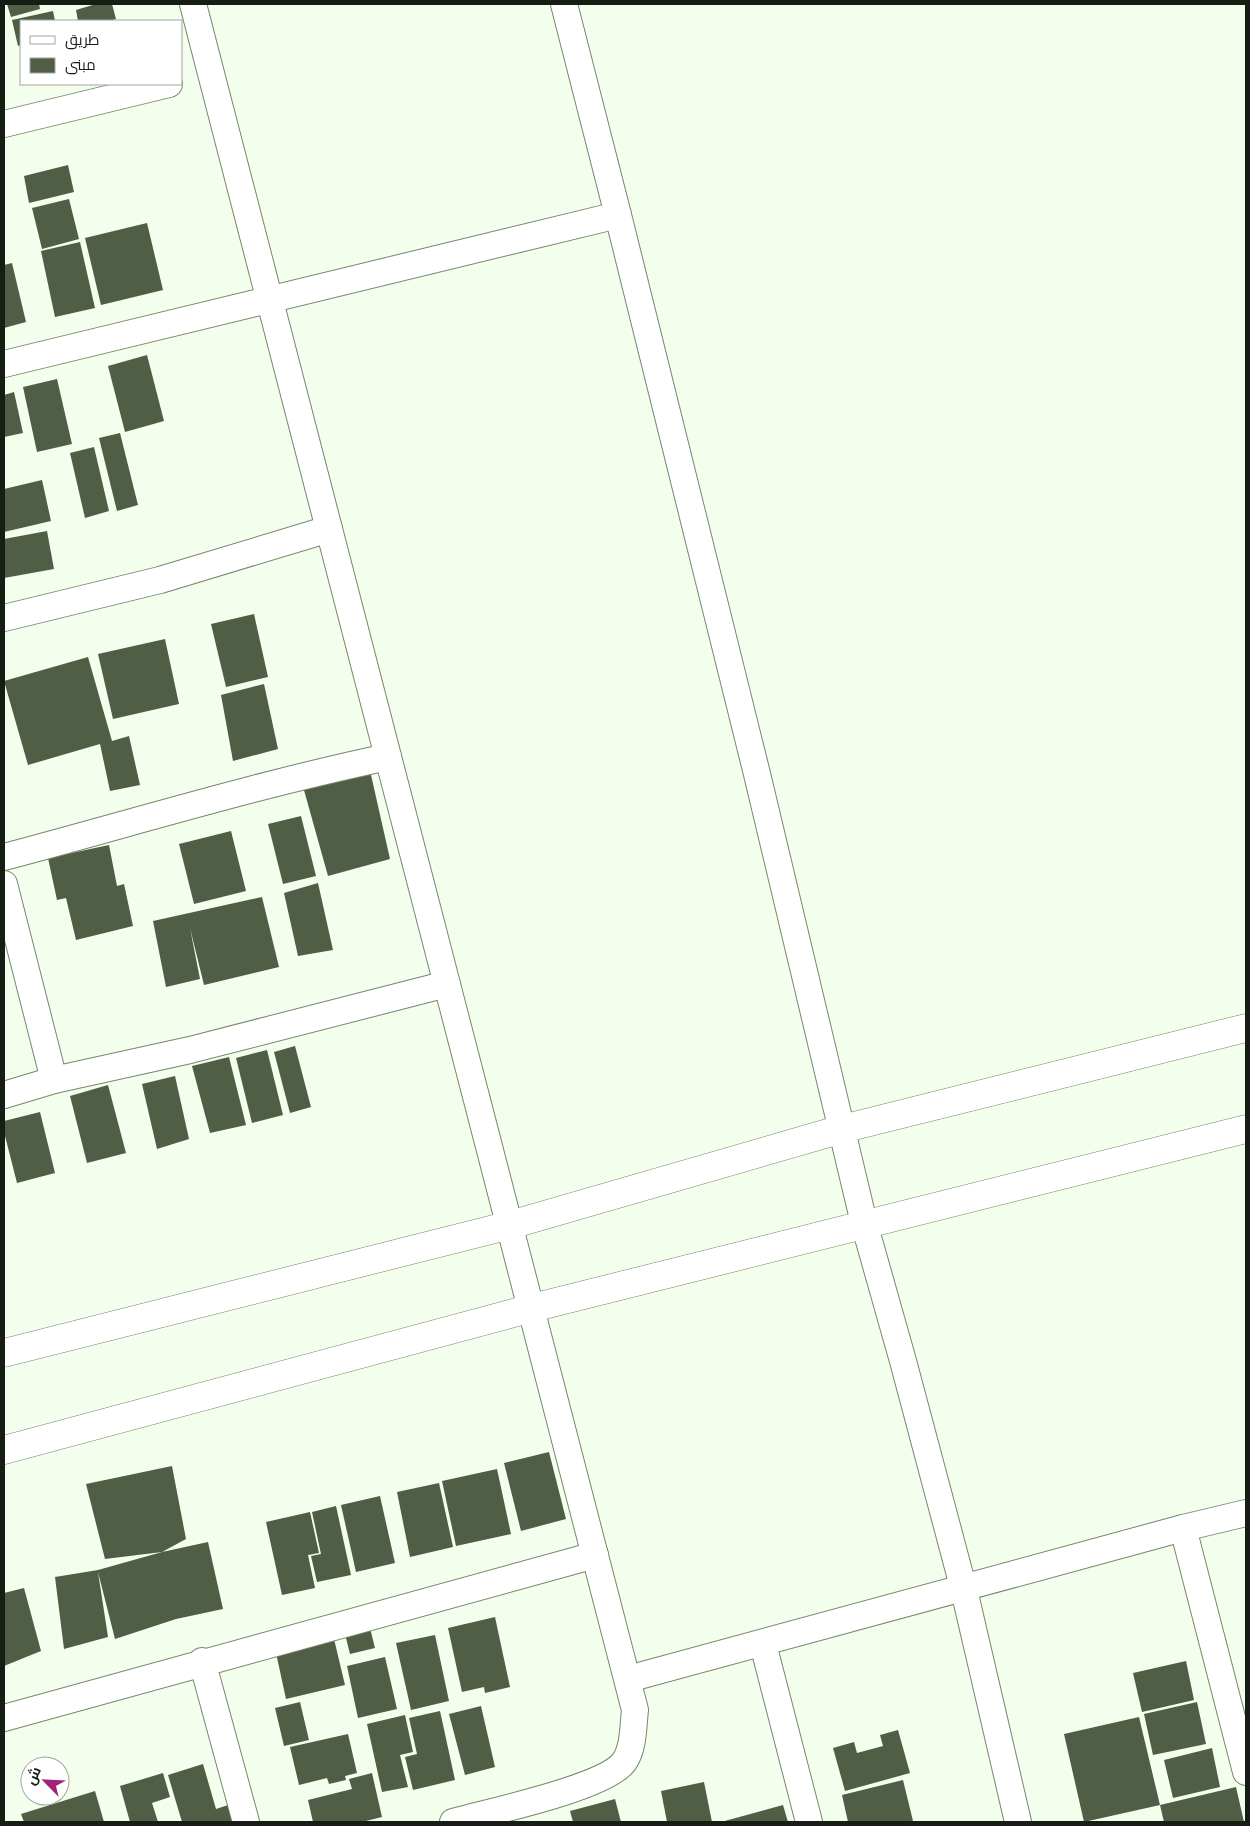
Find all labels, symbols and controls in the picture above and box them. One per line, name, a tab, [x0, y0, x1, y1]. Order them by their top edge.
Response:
legend	[20, 20, 182, 85]
text: طريق	[65, 31, 99, 50]
text: مبنى	[65, 56, 96, 75]
north arrow	[20, 1756, 70, 1806]
text: ش	[22, 1764, 45, 1788]

